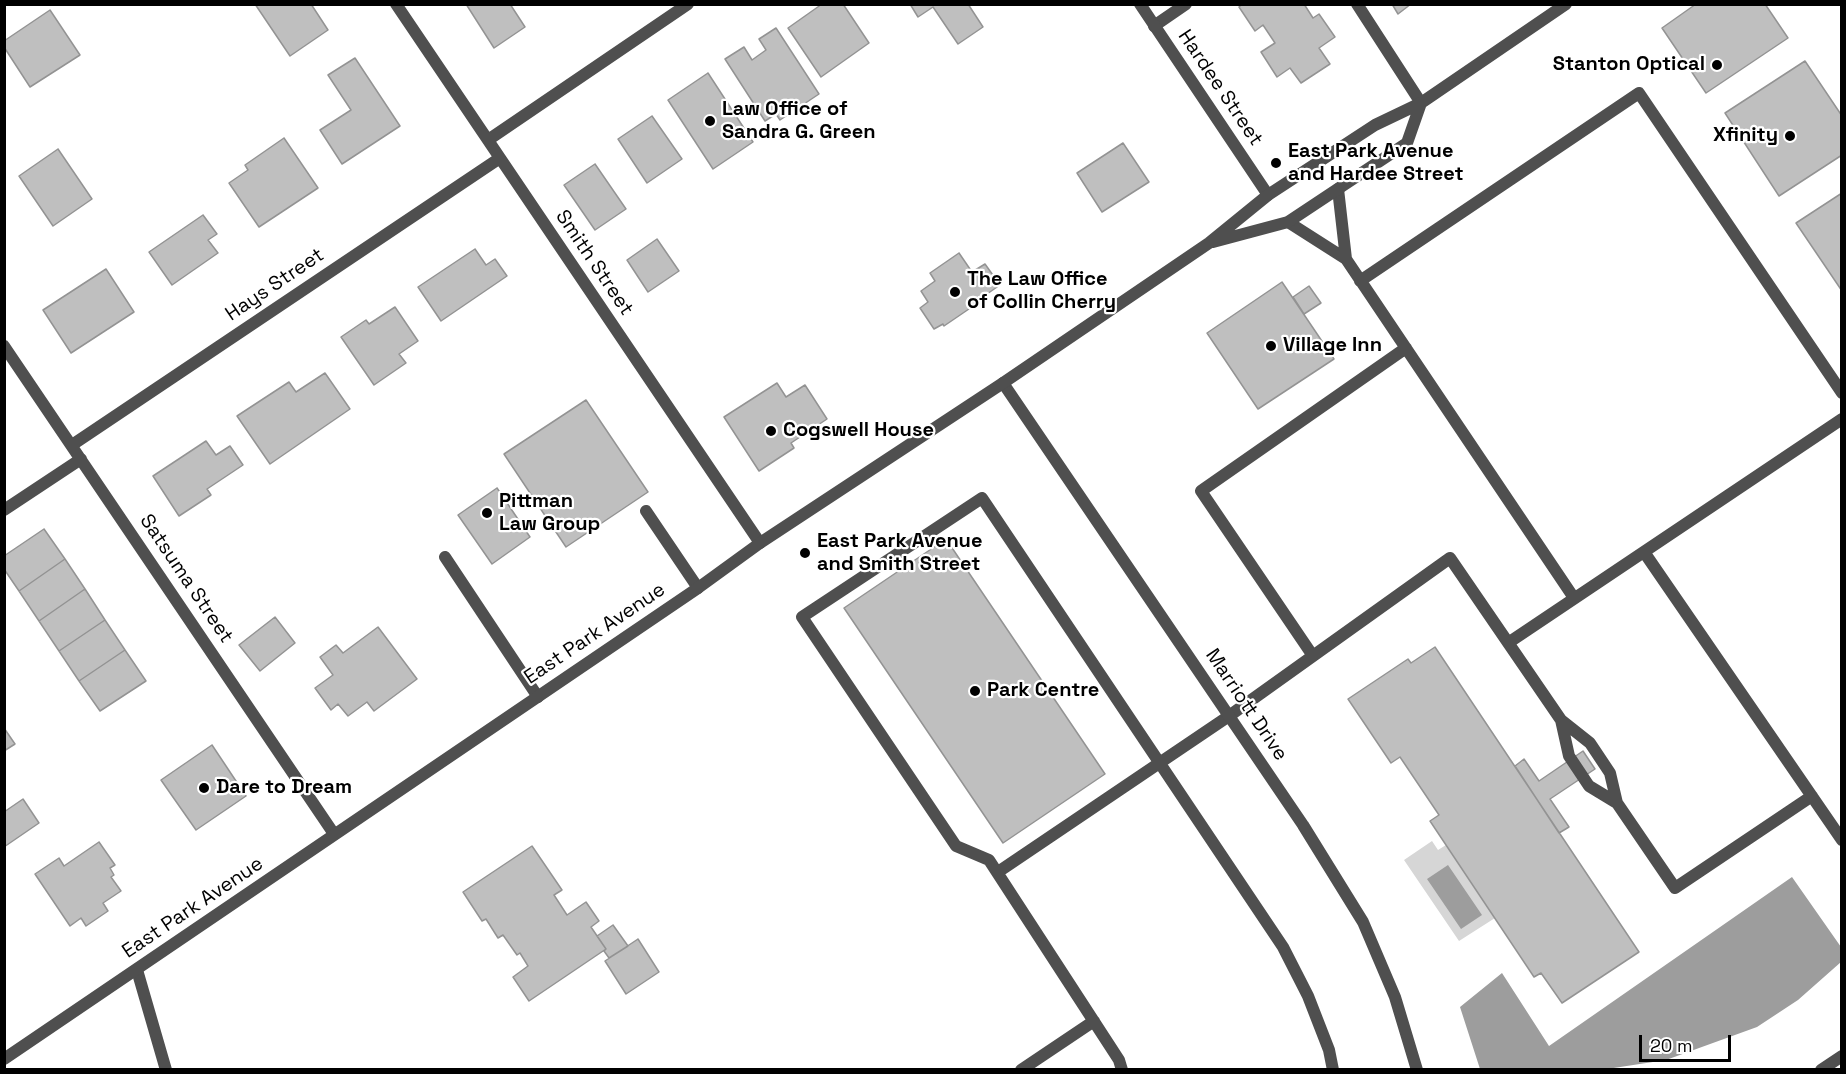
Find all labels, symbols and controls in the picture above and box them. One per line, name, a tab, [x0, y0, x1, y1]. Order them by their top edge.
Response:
street label: Hardee Street	[1172, 25, 1268, 151]
place label: Stanton Optical	[1553, 53, 1705, 77]
marker: Stanton Optical	[1710, 58, 1724, 72]
place label: Law Office of Sandra G. Green	[722, 98, 876, 145]
marker: Law Office of Sandra G. Green	[703, 114, 717, 128]
place label: Xfinity	[1713, 124, 1778, 148]
marker: Xfinity	[1783, 129, 1797, 143]
place label: East Park Avenue and Hardee Street	[1288, 140, 1464, 187]
marker: East Park Avenue and Hardee Street	[1269, 156, 1283, 170]
street label: Smith Street	[550, 206, 638, 320]
street label: Hays Street	[221, 243, 329, 327]
place label: The Law Office of Collin Cherry	[967, 268, 1116, 315]
marker: The Law Office of Collin Cherry	[948, 285, 962, 299]
place label: Village Inn	[1283, 334, 1382, 358]
marker: Village Inn	[1264, 339, 1278, 353]
place label: Cogswell House	[783, 419, 934, 443]
marker: Cogswell House	[764, 424, 778, 438]
place label: Pittman Law Group	[499, 490, 600, 537]
marker: Pittman Law Group	[480, 506, 494, 520]
street label: Satsuma Street	[134, 510, 238, 648]
place label: East Park Avenue and Smith Street	[817, 530, 982, 577]
marker: East Park Avenue and Smith Street	[798, 546, 812, 560]
street label: East Park Avenue	[520, 578, 670, 690]
street label: Marriott Drive	[1200, 644, 1292, 766]
place label: Park Centre	[987, 679, 1099, 703]
marker: Park Centre	[968, 684, 982, 698]
place label: Dare to Dream	[216, 776, 352, 800]
marker: Dare to Dream	[197, 781, 211, 795]
street label: East Park Avenue	[118, 852, 268, 964]
scale bar	[1642, 1023, 1734, 1061]
text: 20 m	[1650, 1034, 1693, 1057]

